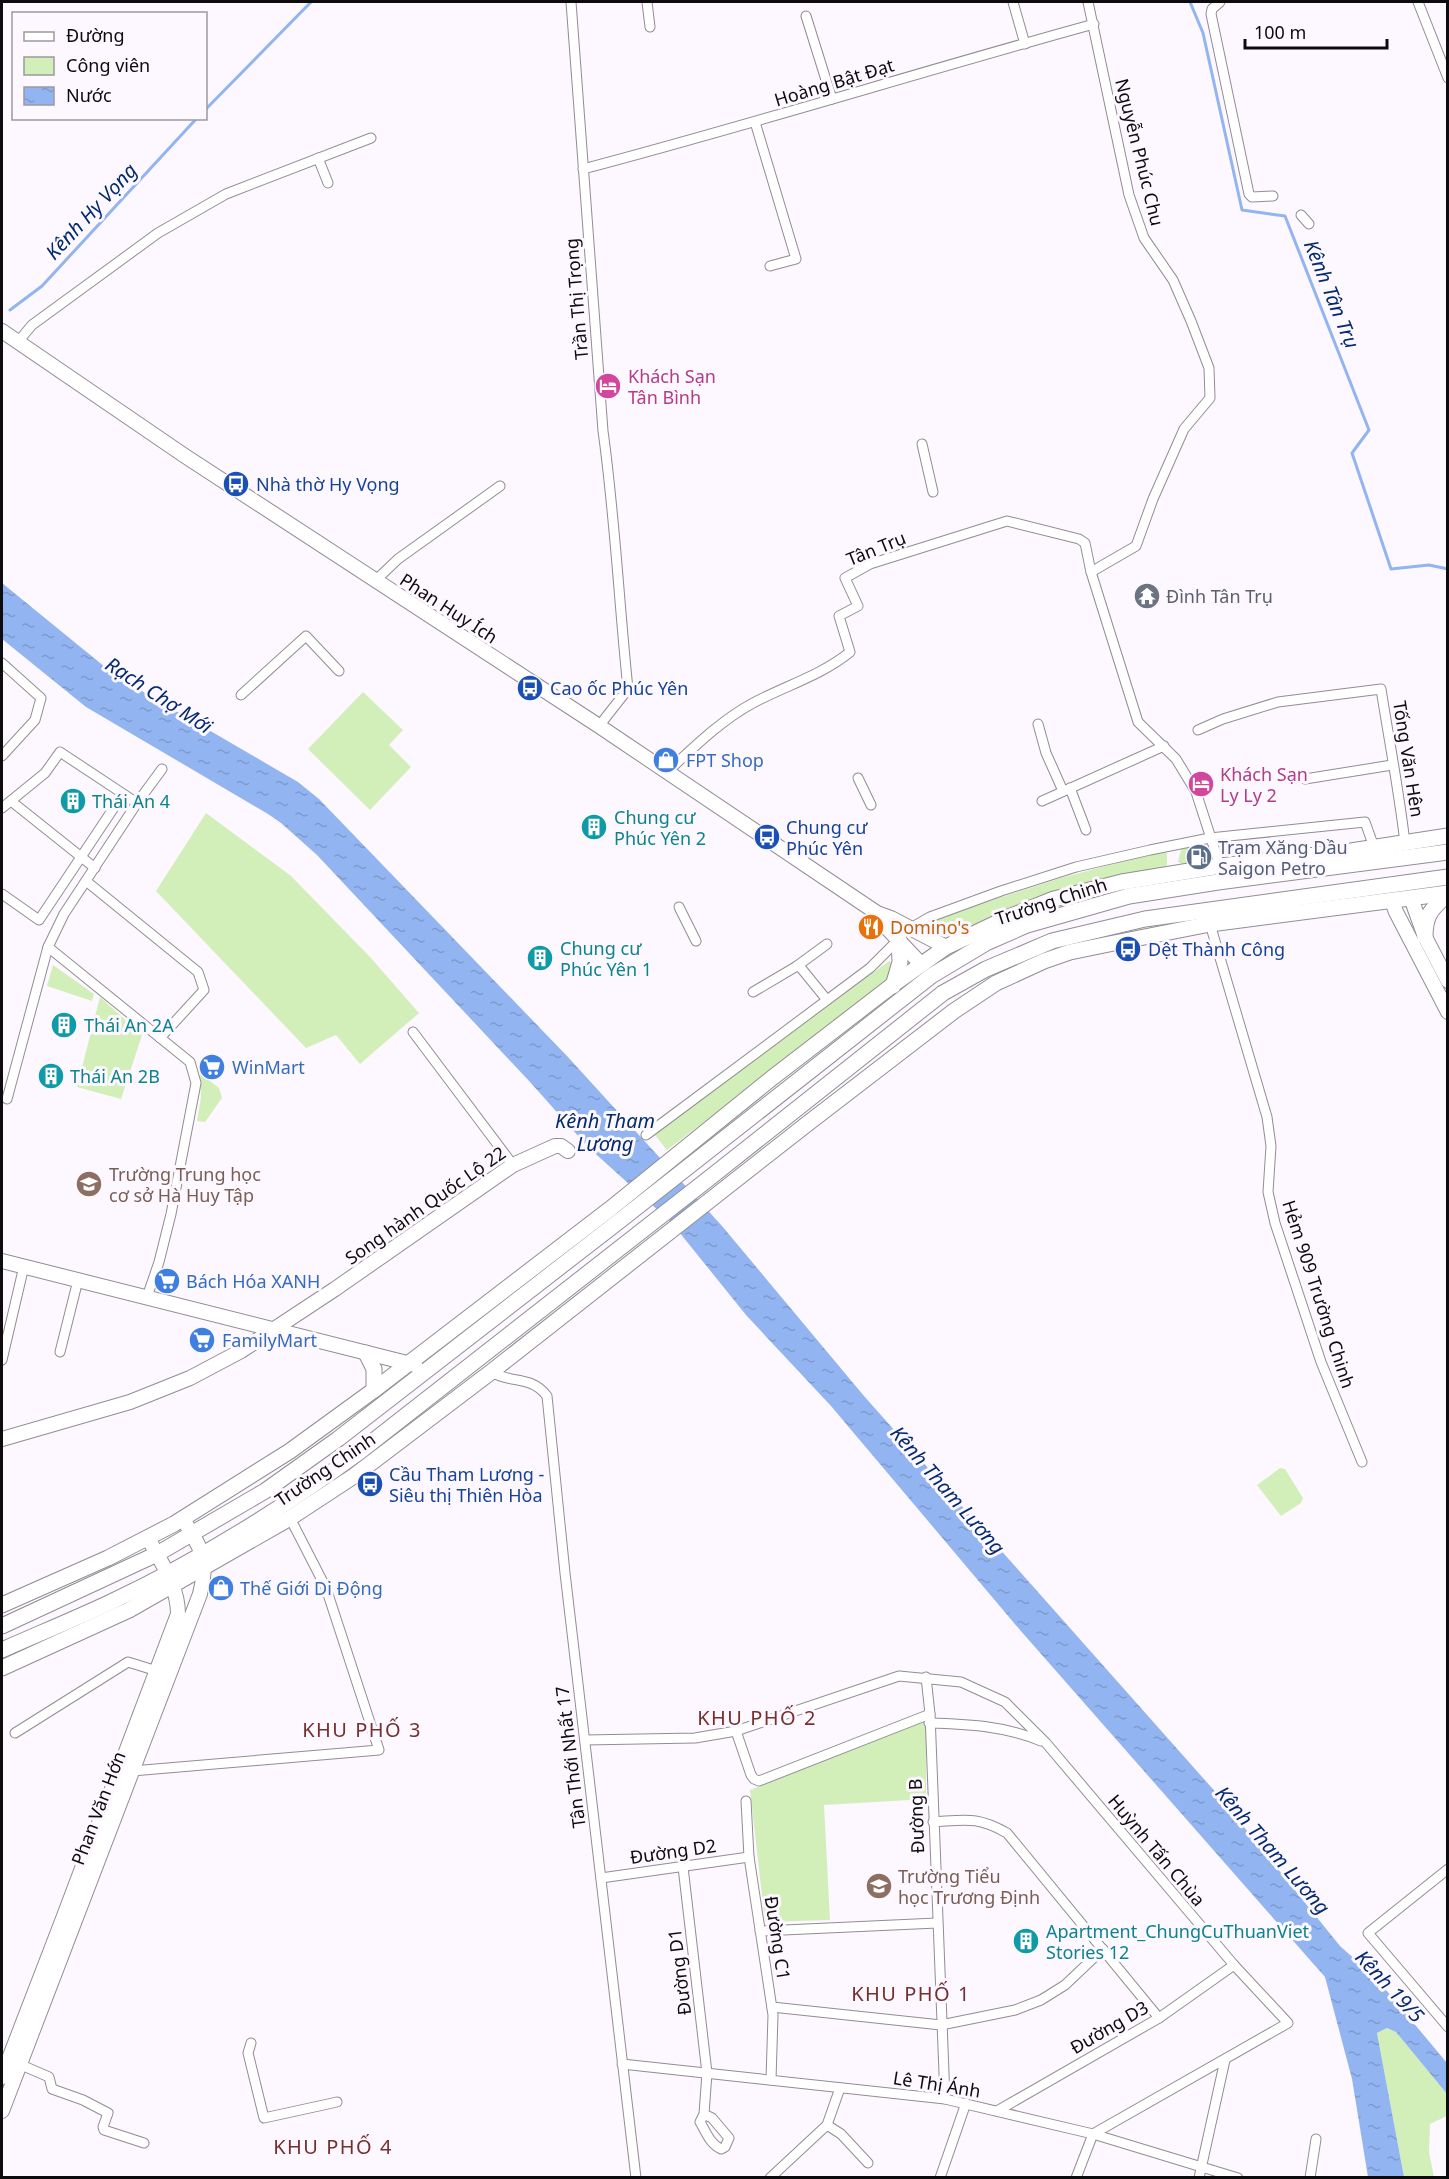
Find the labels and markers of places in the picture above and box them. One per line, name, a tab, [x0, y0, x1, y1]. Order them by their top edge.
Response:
place label: Khách Sạn Tân Bình	[628, 364, 716, 409]
hotel icon: Khách Sạn Tân Bình	[593, 371, 623, 401]
bus stop icon: Nhà thờ Hy Vọng	[221, 469, 251, 499]
place label: Nhà thờ Hy Vọng	[256, 472, 400, 496]
temple icon: Đình Tân Trụ	[1132, 581, 1162, 611]
place label: Đình Tân Trụ	[1166, 584, 1273, 608]
bus stop icon: Cao ốc Phúc Yên	[515, 673, 545, 703]
place label: Cao ốc Phúc Yên	[550, 676, 688, 700]
shop icon: FPT Shop	[651, 745, 681, 775]
place label: FPT Shop	[686, 748, 764, 772]
place label: Khách Sạn Ly Ly 2	[1220, 762, 1308, 807]
hotel icon: Khách Sạn Ly Ly 2	[1186, 769, 1216, 799]
building icon: Thái An 4	[58, 786, 88, 816]
place label: Thái An 4	[92, 789, 170, 813]
place label: Chung cư Phúc Yên 2	[614, 805, 706, 850]
building icon: Chung cư Phúc Yên 2	[579, 812, 609, 842]
place label: Chung cư Phúc Yên	[786, 815, 868, 860]
bus stop icon: Chung cư Phúc Yên	[752, 822, 782, 852]
place label: Trạm Xăng Dầu Saigon Petro	[1218, 835, 1348, 880]
fuel station icon: Trạm Xăng Dầu Saigon Petro	[1184, 842, 1214, 872]
restaurant icon: Domino's	[856, 912, 886, 942]
place label: Domino's	[890, 915, 969, 939]
bus stop icon: Dệt Thành Công	[1113, 934, 1143, 964]
place label: Chung cư Phúc Yên 1	[560, 936, 652, 981]
place label: Dệt Thành Công	[1148, 937, 1285, 961]
building icon: Chung cư Phúc Yên 1	[525, 943, 555, 973]
building icon: Thái An 2A	[49, 1010, 79, 1040]
place label: Thái An 2A	[84, 1013, 174, 1037]
supermarket icon: WinMart	[197, 1052, 227, 1082]
place label: WinMart	[232, 1055, 305, 1079]
building icon: Thái An 2B	[36, 1061, 66, 1091]
place label: Thái An 2B	[70, 1064, 160, 1088]
place label: Trường Trung học cơ sở Hà Huy Tập	[109, 1162, 261, 1207]
school or university icon: Trường Trung học cơ sở Hà Huy Tập	[74, 1169, 104, 1199]
supermarket icon: Bách Hóa XANH	[152, 1266, 182, 1296]
place label: Bách Hóa XANH	[186, 1269, 320, 1293]
supermarket icon: FamilyMart	[187, 1325, 217, 1355]
place label: FamilyMart	[222, 1328, 318, 1352]
place label: Cầu Tham Lương - Siêu thị Thiên Hòa	[389, 1462, 545, 1507]
bus stop icon: Cầu Tham Lương - Siêu thị Thiên Hòa	[355, 1469, 385, 1499]
shop icon: Thế Giới Di Động	[206, 1573, 236, 1603]
place label: Thế Giới Di Động	[240, 1576, 383, 1600]
place label: Trường Tiểu học Trương Định	[898, 1864, 1040, 1909]
school or university icon: Trường Tiểu học Trương Định	[864, 1871, 894, 1901]
place label: Apartment_ChungCuThuanViet Stories 12	[1046, 1919, 1310, 1964]
building icon: Apartment_ChungCuThuanViet Stories 12	[1011, 1926, 1041, 1956]

